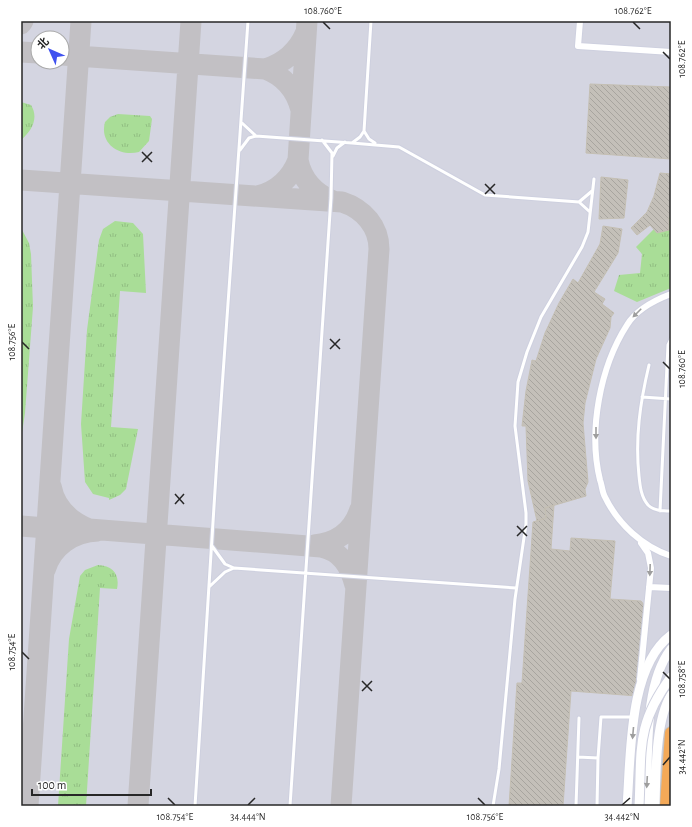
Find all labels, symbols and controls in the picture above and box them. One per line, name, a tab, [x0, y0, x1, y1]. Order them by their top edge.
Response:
text: 108.760°E	[304, 6, 342, 16]
text: 108.762°E	[615, 6, 652, 16]
north arrow	[30, 30, 70, 70]
text: 北	[36, 36, 51, 51]
text: 108.762°E	[677, 40, 687, 77]
one-way arrow	[633, 308, 642, 318]
text: 108.756°E	[7, 324, 17, 360]
text: 108.760°E	[677, 350, 687, 388]
one-way arrow	[593, 427, 599, 440]
one-way arrow	[647, 564, 653, 577]
text: 108.754°E	[7, 633, 17, 670]
text: 108.758°E	[677, 661, 687, 697]
one-way arrow	[630, 727, 636, 739]
text: 34.442°N	[677, 739, 687, 775]
scale bar	[32, 771, 151, 797]
one-way arrow	[644, 776, 651, 788]
text: 100 m	[38, 779, 66, 791]
text: 108.754°E	[157, 812, 194, 822]
text: 34.444°N	[230, 812, 266, 822]
text: 108.756°E	[467, 812, 503, 822]
text: 34.442°N	[604, 812, 640, 822]

